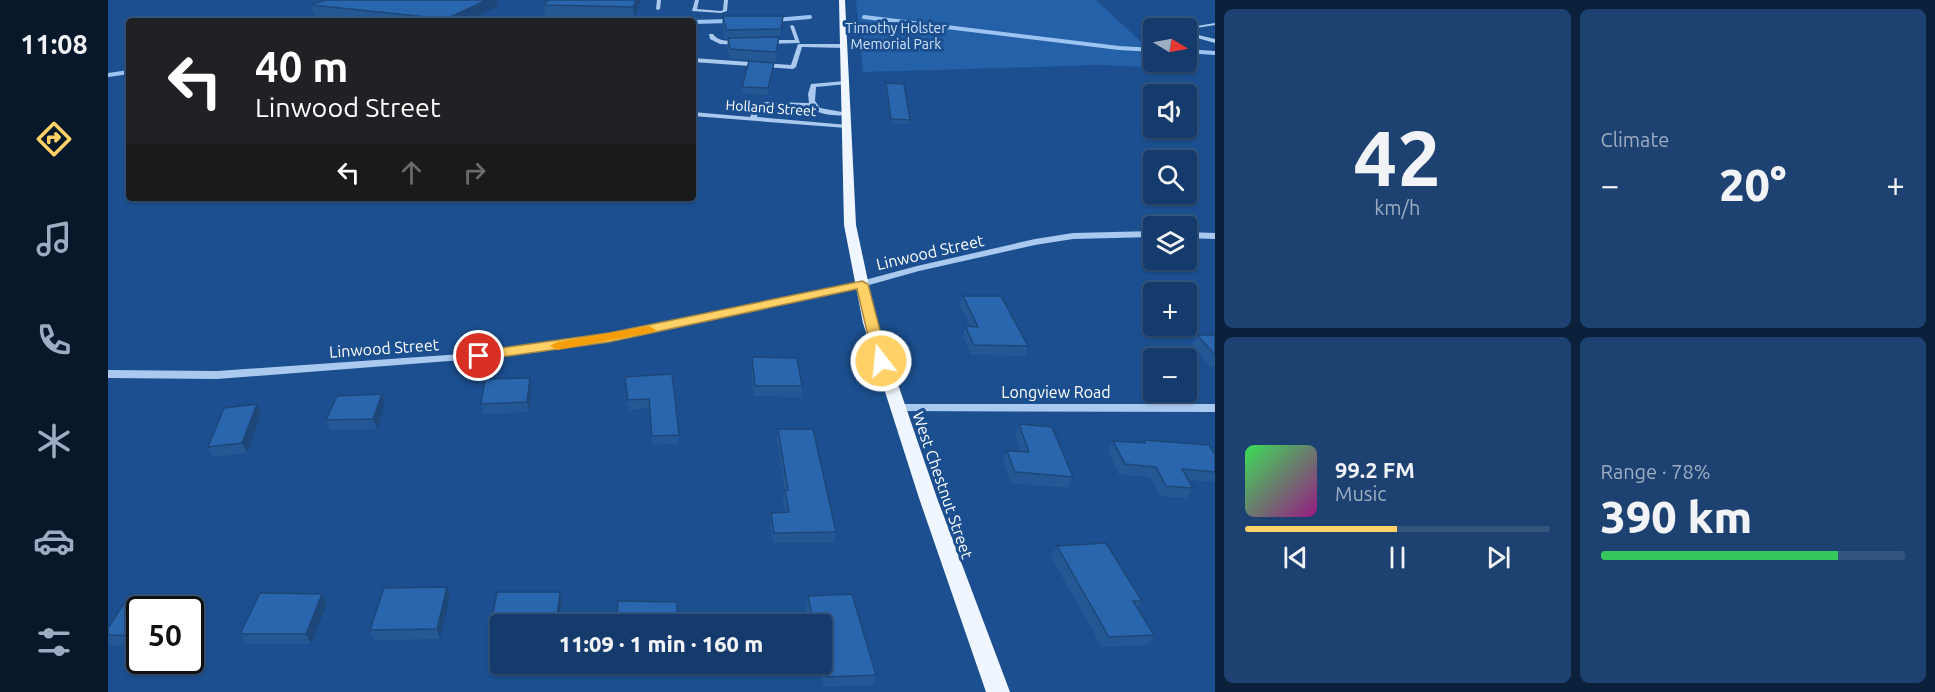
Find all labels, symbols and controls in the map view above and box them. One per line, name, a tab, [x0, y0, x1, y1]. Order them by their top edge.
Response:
north arrow	[1143, 18, 1197, 72]
map controls	[1143, 18, 1197, 402]
park label: Timothy Holster Memorial Park	[845, 20, 947, 52]
text: 11:08	[20, 29, 88, 59]
icon: left	[156, 42, 234, 120]
text: 40 m	[255, 43, 349, 90]
button: sound	[1143, 84, 1197, 138]
text: Linwood Street	[255, 92, 441, 122]
street label: Holland Street	[725, 97, 817, 119]
text: 42	[1353, 113, 1441, 201]
icon: directions	[33, 118, 75, 160]
text: Climate	[1601, 128, 1669, 151]
button: search	[1143, 150, 1197, 204]
icon: left	[332, 156, 365, 189]
icon: ahead	[395, 156, 428, 189]
icon: right	[458, 156, 491, 189]
text: 20°	[1719, 159, 1786, 210]
text: −	[1601, 166, 1619, 203]
text: +	[1886, 166, 1905, 203]
text: km/h	[1374, 196, 1420, 219]
button: layers	[1143, 216, 1197, 270]
icon: music	[33, 218, 75, 260]
street label: Linwood Street	[874, 231, 986, 273]
button: +	[1143, 282, 1197, 336]
icon: phone	[33, 319, 75, 361]
position arrow	[849, 329, 913, 393]
pin	[453, 330, 504, 381]
street label: Linwood Street	[329, 335, 440, 361]
icon: arrive	[462, 339, 495, 372]
button: −	[1143, 348, 1197, 402]
street label: Longview Road	[1001, 383, 1111, 401]
street label: West Chestnut Street	[909, 409, 977, 561]
icon: climate	[33, 420, 75, 462]
text: 99.2 FM	[1335, 457, 1415, 482]
text: Range · 78%	[1601, 460, 1711, 483]
text: Music	[1335, 482, 1387, 505]
text: 390 km	[1601, 491, 1752, 542]
icon: car	[33, 520, 75, 562]
icon: previous	[1279, 541, 1312, 574]
icon: pause	[1381, 541, 1414, 574]
icon: next	[1482, 541, 1515, 574]
speed limit sign: 50	[126, 596, 204, 674]
icon: filters	[33, 621, 75, 663]
text: 11:09 · 1 min · 160 m	[559, 631, 763, 656]

